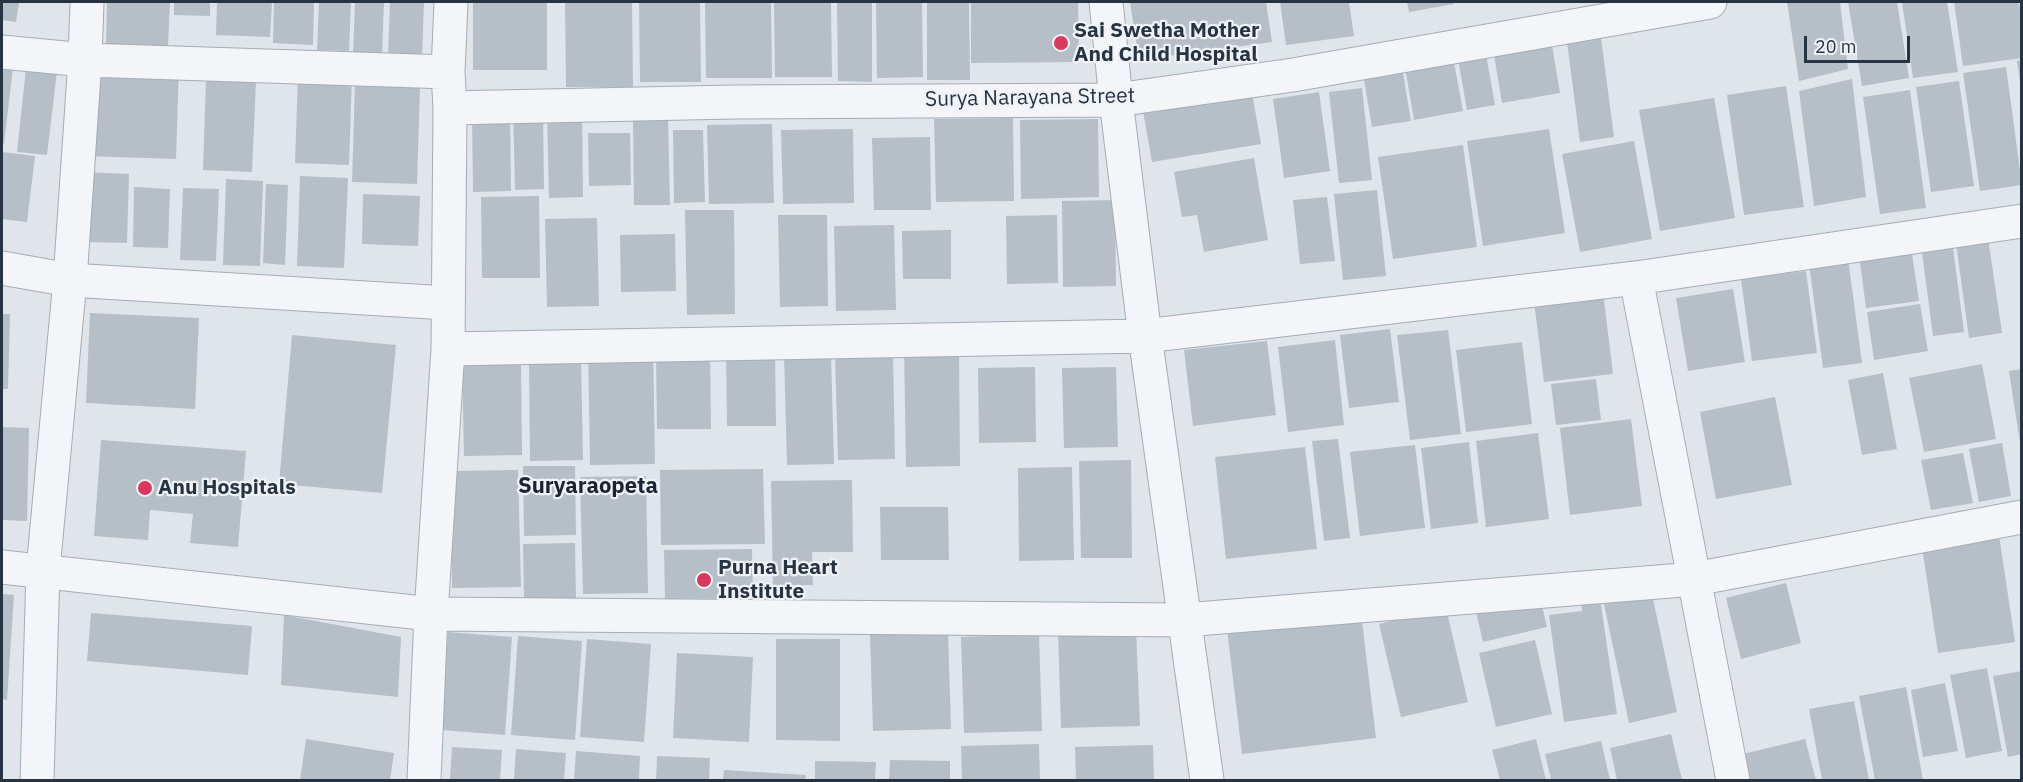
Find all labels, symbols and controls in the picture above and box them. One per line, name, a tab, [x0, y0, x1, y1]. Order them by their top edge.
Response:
place label: Sai Swetha Mother And Child Hospital	[1074, 18, 1260, 68]
scale bar	[1807, 24, 1914, 62]
marker: Sai Swetha Mother And Child Hospital	[1052, 34, 1070, 52]
text: 20 m	[1815, 35, 1857, 58]
street label: Surya Narayana Street	[925, 84, 1135, 112]
district label: Suryaraopeta	[518, 474, 658, 500]
place label: Anu Hospitals	[158, 475, 296, 501]
marker: Anu Hospitals	[136, 479, 154, 497]
place label: Purna Heart Institute	[718, 555, 838, 605]
marker: Purna Heart Institute	[695, 571, 713, 589]

